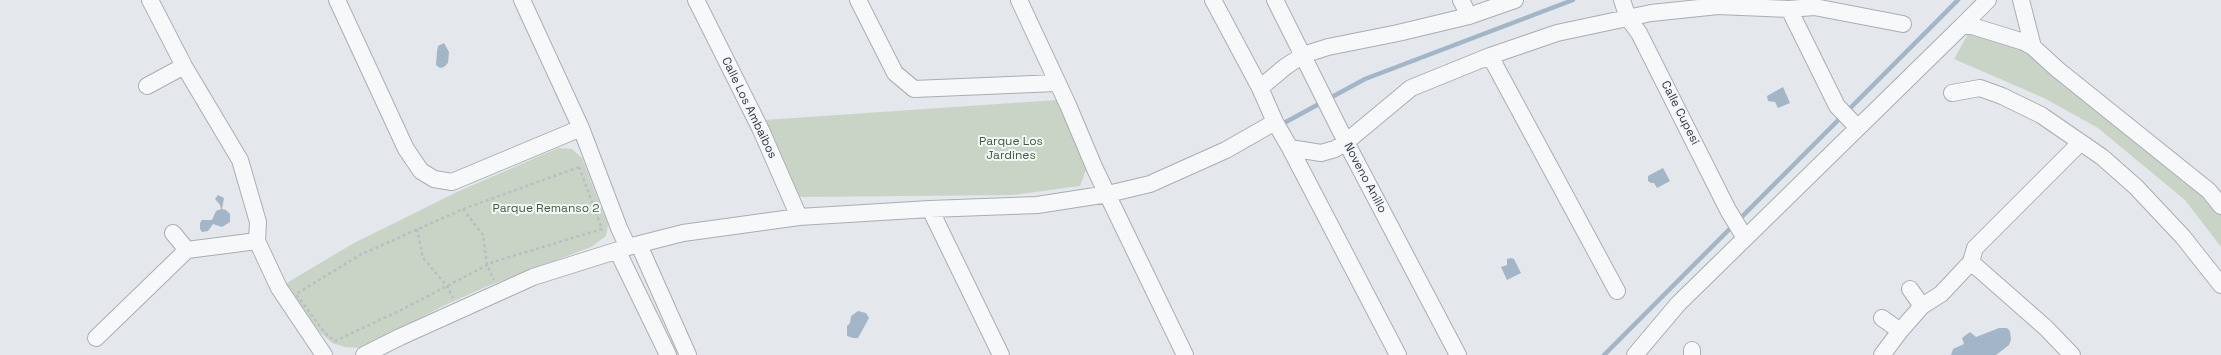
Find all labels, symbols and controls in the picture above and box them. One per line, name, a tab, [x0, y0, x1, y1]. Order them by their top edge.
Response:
street label: Calle Los Ambaibos	[718, 55, 780, 161]
street label: Calle Cupesi	[1658, 79, 1702, 147]
park label: Parque Los Jardines	[979, 135, 1043, 163]
street label: Noveno Anillo	[1340, 140, 1390, 216]
park label: Parque Remanso 2	[493, 202, 599, 216]

